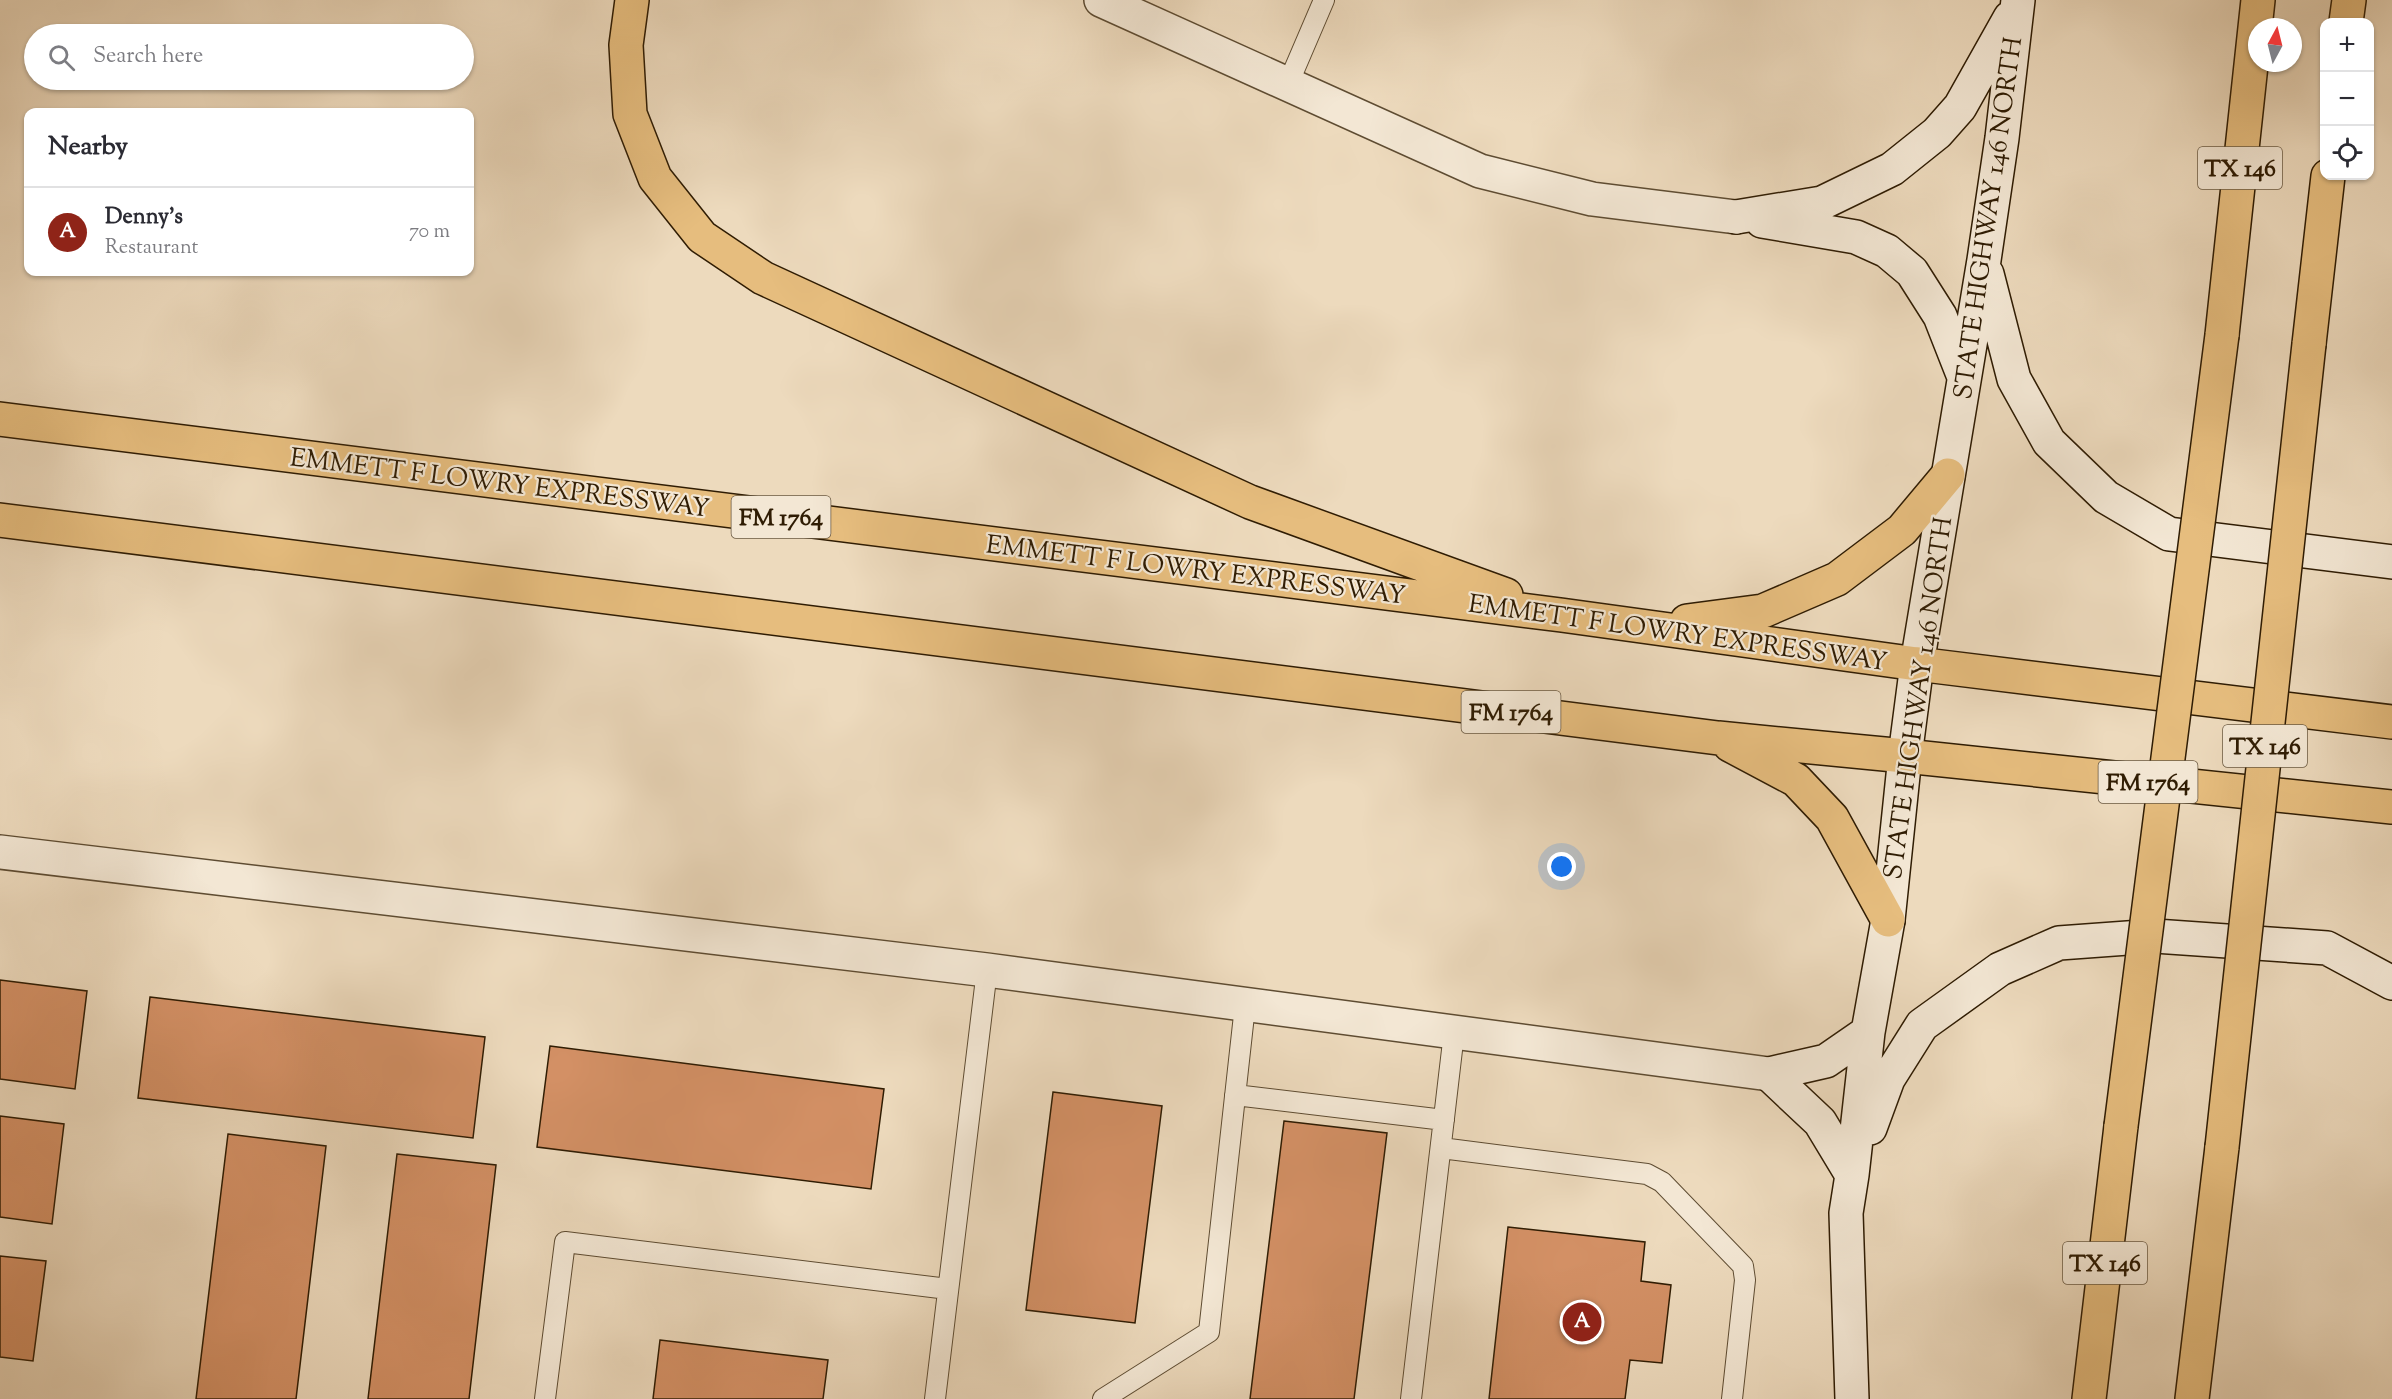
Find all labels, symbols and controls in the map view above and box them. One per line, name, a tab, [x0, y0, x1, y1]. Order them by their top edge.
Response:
north arrow	[2248, 18, 2302, 72]
map controls	[2320, 18, 2374, 180]
button: +	[2320, 18, 2374, 72]
search box	[24, 24, 474, 90]
street label: STATE HIGHWAY 146 NORTH	[1946, 34, 2033, 402]
icon: search	[45, 41, 78, 74]
text: Search here	[93, 41, 203, 73]
button: −	[2320, 72, 2374, 126]
button: locate	[2320, 126, 2374, 180]
text: Nearby	[48, 129, 128, 166]
road number: TX 146	[2198, 147, 2282, 189]
text: Denny's	[105, 202, 183, 234]
text: A	[59, 218, 76, 247]
text: 70 m	[409, 218, 450, 247]
text: Restaurant	[105, 234, 198, 263]
street label: EMMETT F LOWRY EXPRESSWAY	[288, 440, 712, 529]
road number: FM 1764	[732, 496, 830, 538]
street label: STATE HIGHWAY 146 NORTH	[1876, 514, 1963, 882]
street label: EMMETT F LOWRY EXPRESSWAY	[984, 527, 1408, 616]
street label: EMMETT F LOWRY EXPRESSWAY	[1466, 587, 1889, 682]
road number: FM 1764	[1462, 691, 1561, 733]
road number: TX 146	[2223, 725, 2307, 767]
road number: FM 1764	[2098, 761, 2198, 803]
your location	[1547, 852, 1576, 881]
road number: TX 146	[2063, 1242, 2147, 1284]
pin: A	[1562, 1300, 1602, 1344]

